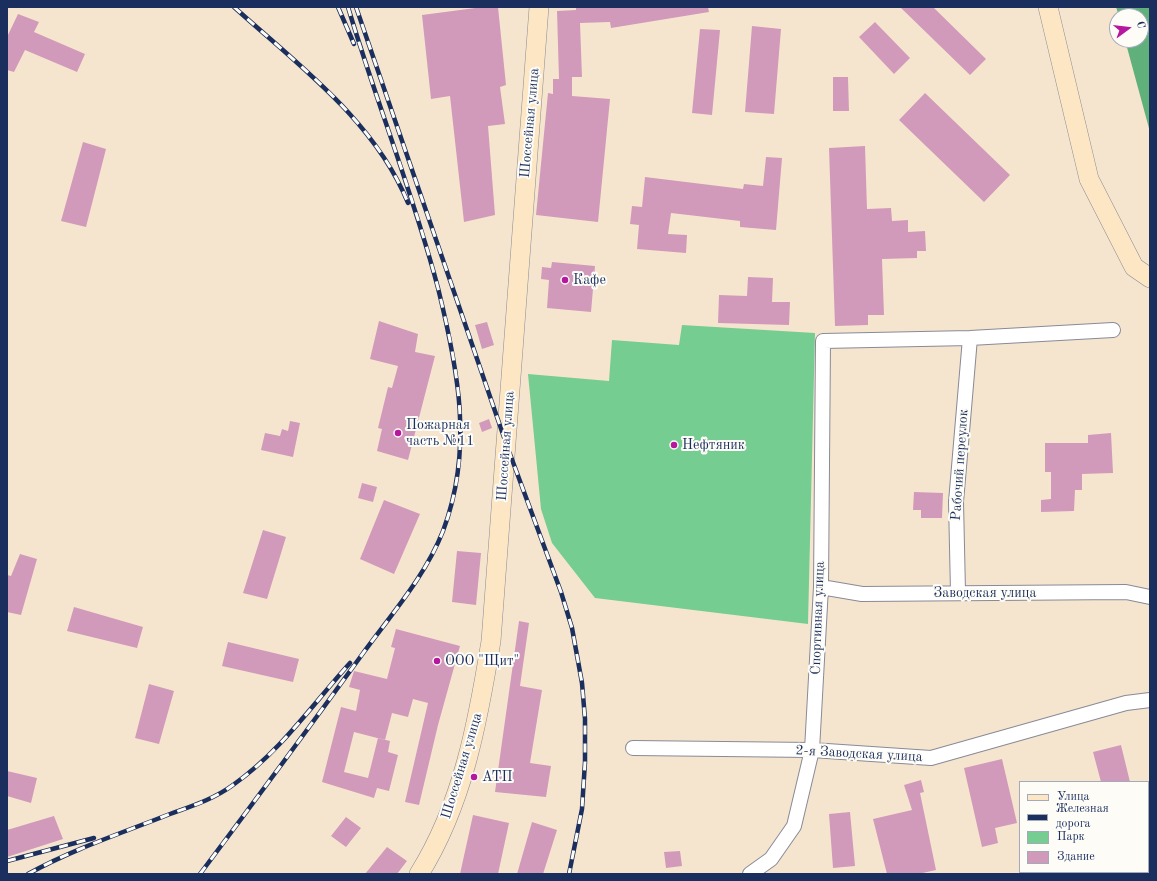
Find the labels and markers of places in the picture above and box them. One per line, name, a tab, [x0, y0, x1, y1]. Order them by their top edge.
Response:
place label: Кафе	[573, 272, 606, 288]
marker: Кафе	[560, 275, 570, 285]
place label: Пожарная часть №11	[406, 417, 474, 450]
marker: Пожарная часть №11	[393, 428, 403, 438]
place label: Нефтяник	[682, 437, 745, 453]
marker: Нефтяник	[669, 440, 679, 450]
place label: ООО "Щит"	[445, 653, 519, 669]
marker: ООО "Щит"	[432, 656, 442, 666]
place label: АТП	[482, 769, 512, 785]
marker: АТП	[469, 772, 479, 782]

